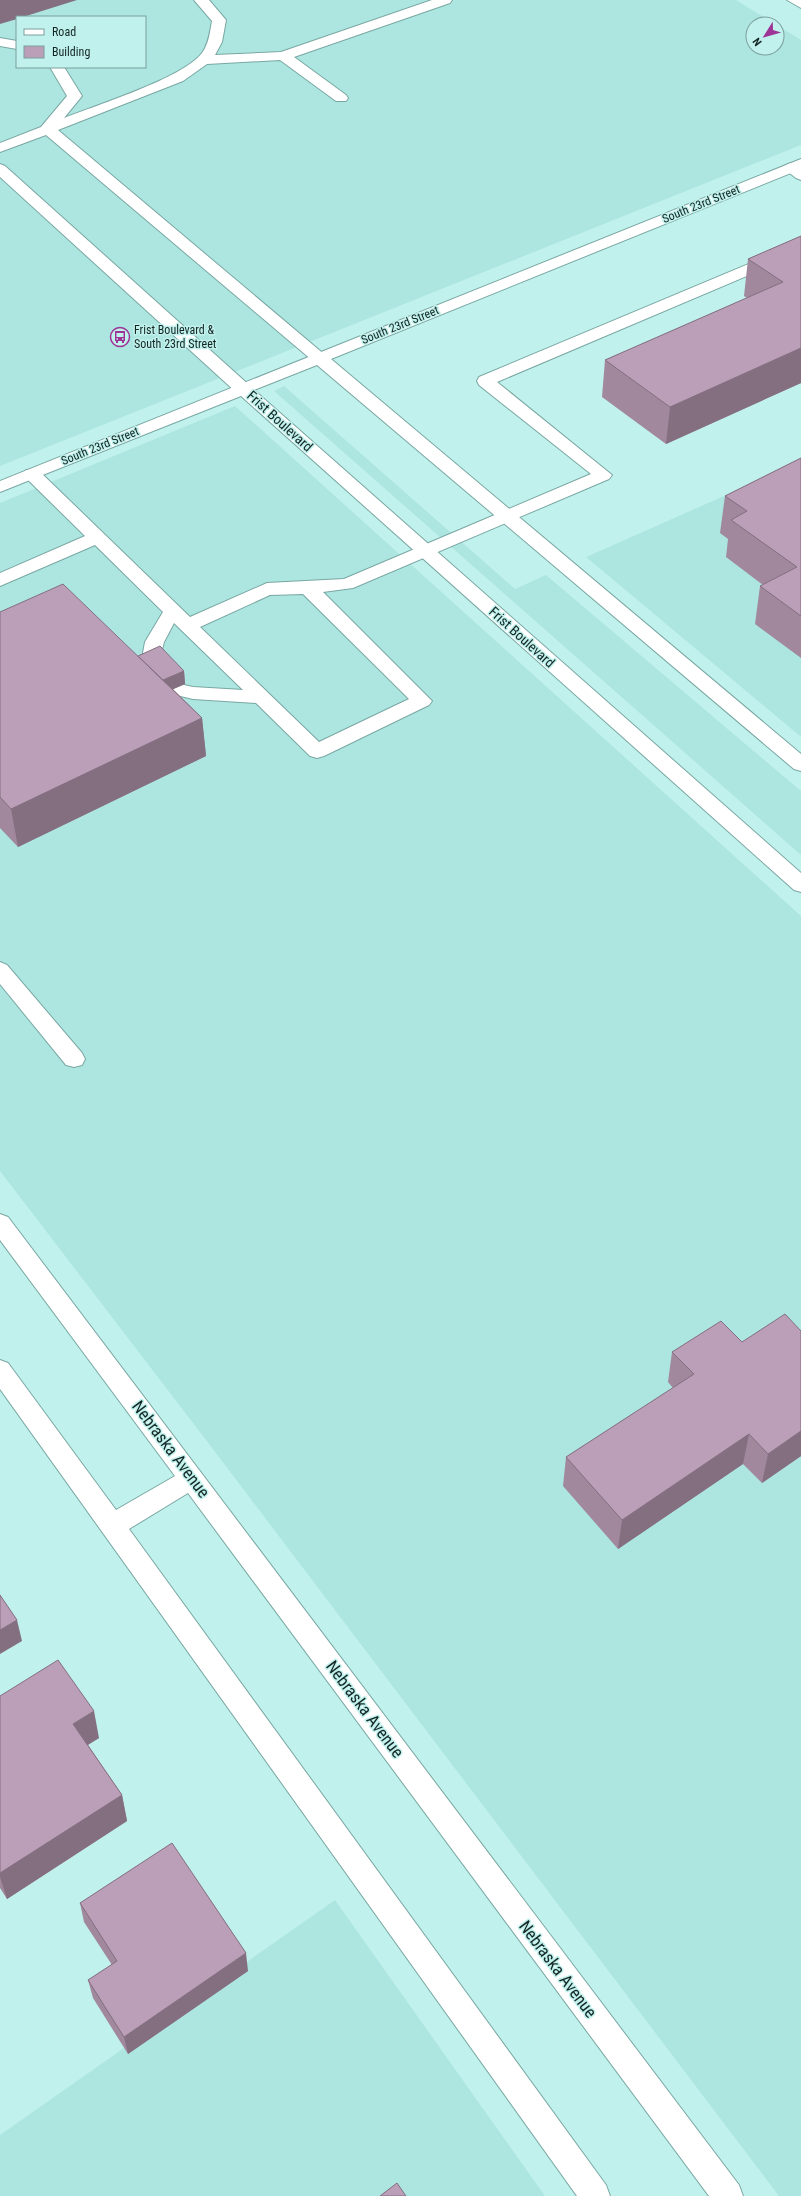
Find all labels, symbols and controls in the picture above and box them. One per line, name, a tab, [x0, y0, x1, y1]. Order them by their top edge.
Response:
legend	[16, 16, 146, 68]
north arrow	[745, 16, 785, 56]
text: Road	[52, 25, 76, 39]
text: N	[750, 35, 765, 48]
text: Building	[52, 45, 90, 59]
street label: South 23rd Street	[660, 182, 742, 226]
street label: South 23rd Street	[359, 303, 441, 347]
place label: Frist Boulevard & South 23rd Street	[134, 323, 217, 351]
bus stop icon: Frist Boulevard & South 23rd Street	[109, 326, 131, 348]
street label: Frist Boulevard	[244, 387, 316, 455]
street label: South 23rd Street	[59, 424, 141, 468]
street label: Frist Boulevard	[486, 603, 558, 671]
street label: Nebraska Avenue	[128, 1397, 214, 1501]
street label: Nebraska Avenue	[322, 1657, 408, 1761]
street label: Nebraska Avenue	[515, 1917, 601, 2021]

